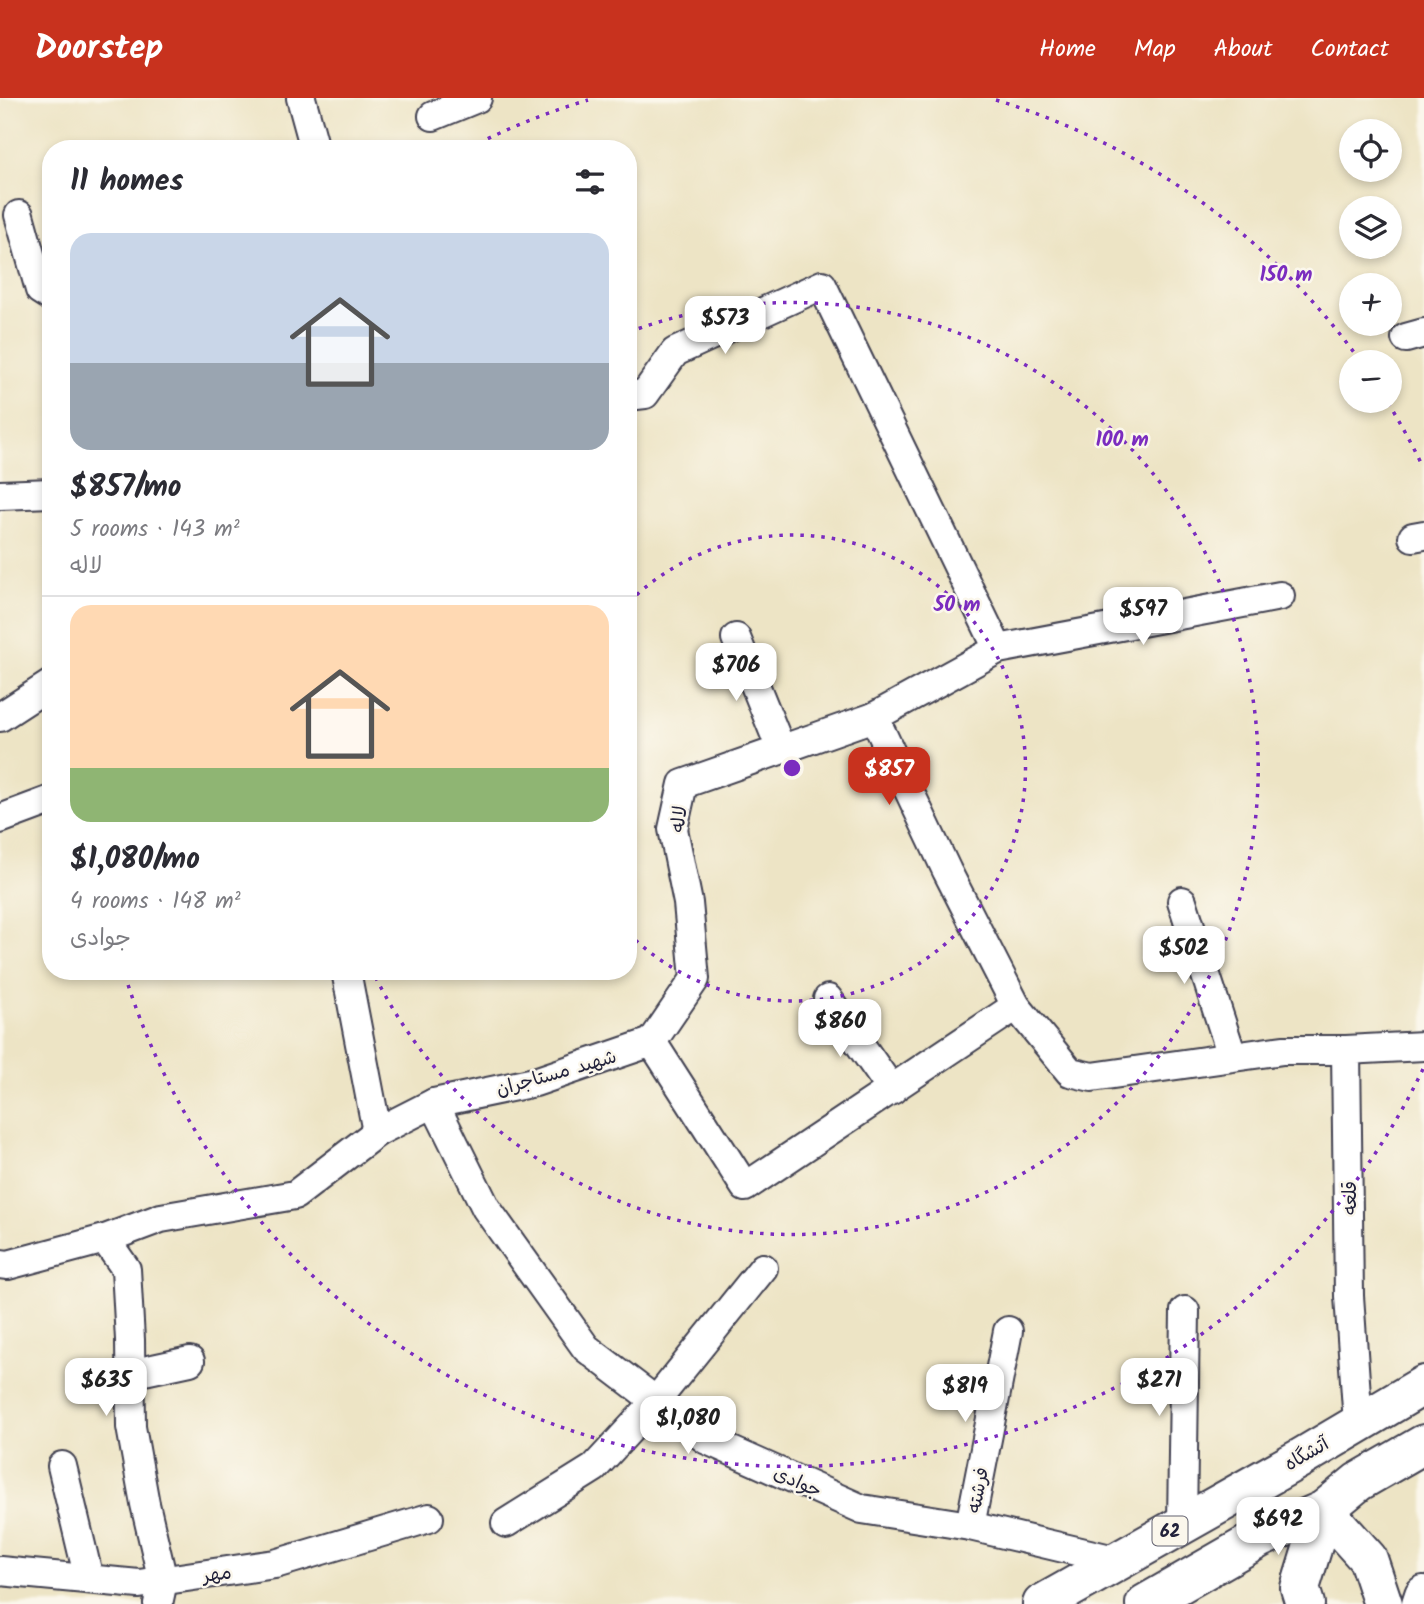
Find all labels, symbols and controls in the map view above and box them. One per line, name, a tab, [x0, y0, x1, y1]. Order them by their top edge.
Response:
text: Doorstep	[35, 23, 163, 76]
text: Home	[1039, 30, 1096, 69]
text: Map	[1134, 30, 1176, 69]
text: About	[1214, 30, 1272, 69]
text: Contact	[1310, 30, 1389, 69]
map controls	[1339, 119, 1402, 413]
button: locate	[1339, 119, 1402, 182]
text: 11 homes	[70, 158, 183, 206]
icon: filters	[571, 163, 609, 201]
button: layers	[1339, 196, 1402, 259]
text: 150 m	[1259, 259, 1313, 292]
button: +	[1339, 273, 1402, 336]
icon: home	[277, 279, 403, 405]
pin: $573	[684, 296, 766, 356]
text: $573	[701, 301, 749, 337]
button: −	[1339, 350, 1402, 413]
text: 100 m	[1095, 424, 1149, 457]
text: $857/mo	[70, 464, 182, 512]
text: 5 rooms · 143 m²	[70, 512, 240, 548]
text: لاله	[70, 549, 102, 585]
pin: $597	[1102, 588, 1184, 647]
text: 50 m	[933, 589, 980, 622]
text: $597	[1119, 592, 1167, 628]
pin: $706	[695, 644, 777, 703]
text: $706	[712, 648, 760, 684]
icon: home	[277, 651, 403, 777]
pin: $857	[848, 748, 930, 807]
text: $857	[864, 752, 914, 788]
centre of rings	[780, 756, 804, 780]
street label: لاله	[664, 804, 696, 834]
text: $1,080/mo	[70, 836, 200, 884]
text: 4 rooms · 148 m²	[70, 884, 241, 920]
text: جوادی	[70, 921, 131, 957]
pin: $502	[1143, 926, 1225, 986]
text: $502	[1159, 931, 1209, 967]
pin: $860	[799, 1000, 881, 1059]
text: $860	[814, 1004, 866, 1040]
street label: شهید مستاجران	[493, 1042, 620, 1105]
street label: قلعه	[1336, 1181, 1366, 1215]
pin: $635	[65, 1358, 147, 1418]
pin: $271	[1118, 1358, 1200, 1418]
text: $635	[81, 1363, 131, 1399]
text: $271	[1137, 1363, 1181, 1399]
pin: $819	[924, 1364, 1006, 1424]
text: $819	[942, 1369, 988, 1405]
pin: $1,080	[631, 1396, 745, 1456]
text: $1,080	[656, 1401, 720, 1437]
street label: آتشگاه	[1279, 1429, 1336, 1480]
street label: جوادی	[768, 1459, 826, 1507]
street label: فرشته	[960, 1465, 998, 1516]
pin: $692	[1237, 1498, 1319, 1557]
text: $692	[1252, 1502, 1304, 1538]
road number: 62	[1152, 1516, 1188, 1546]
street label: مهر	[199, 1558, 234, 1592]

